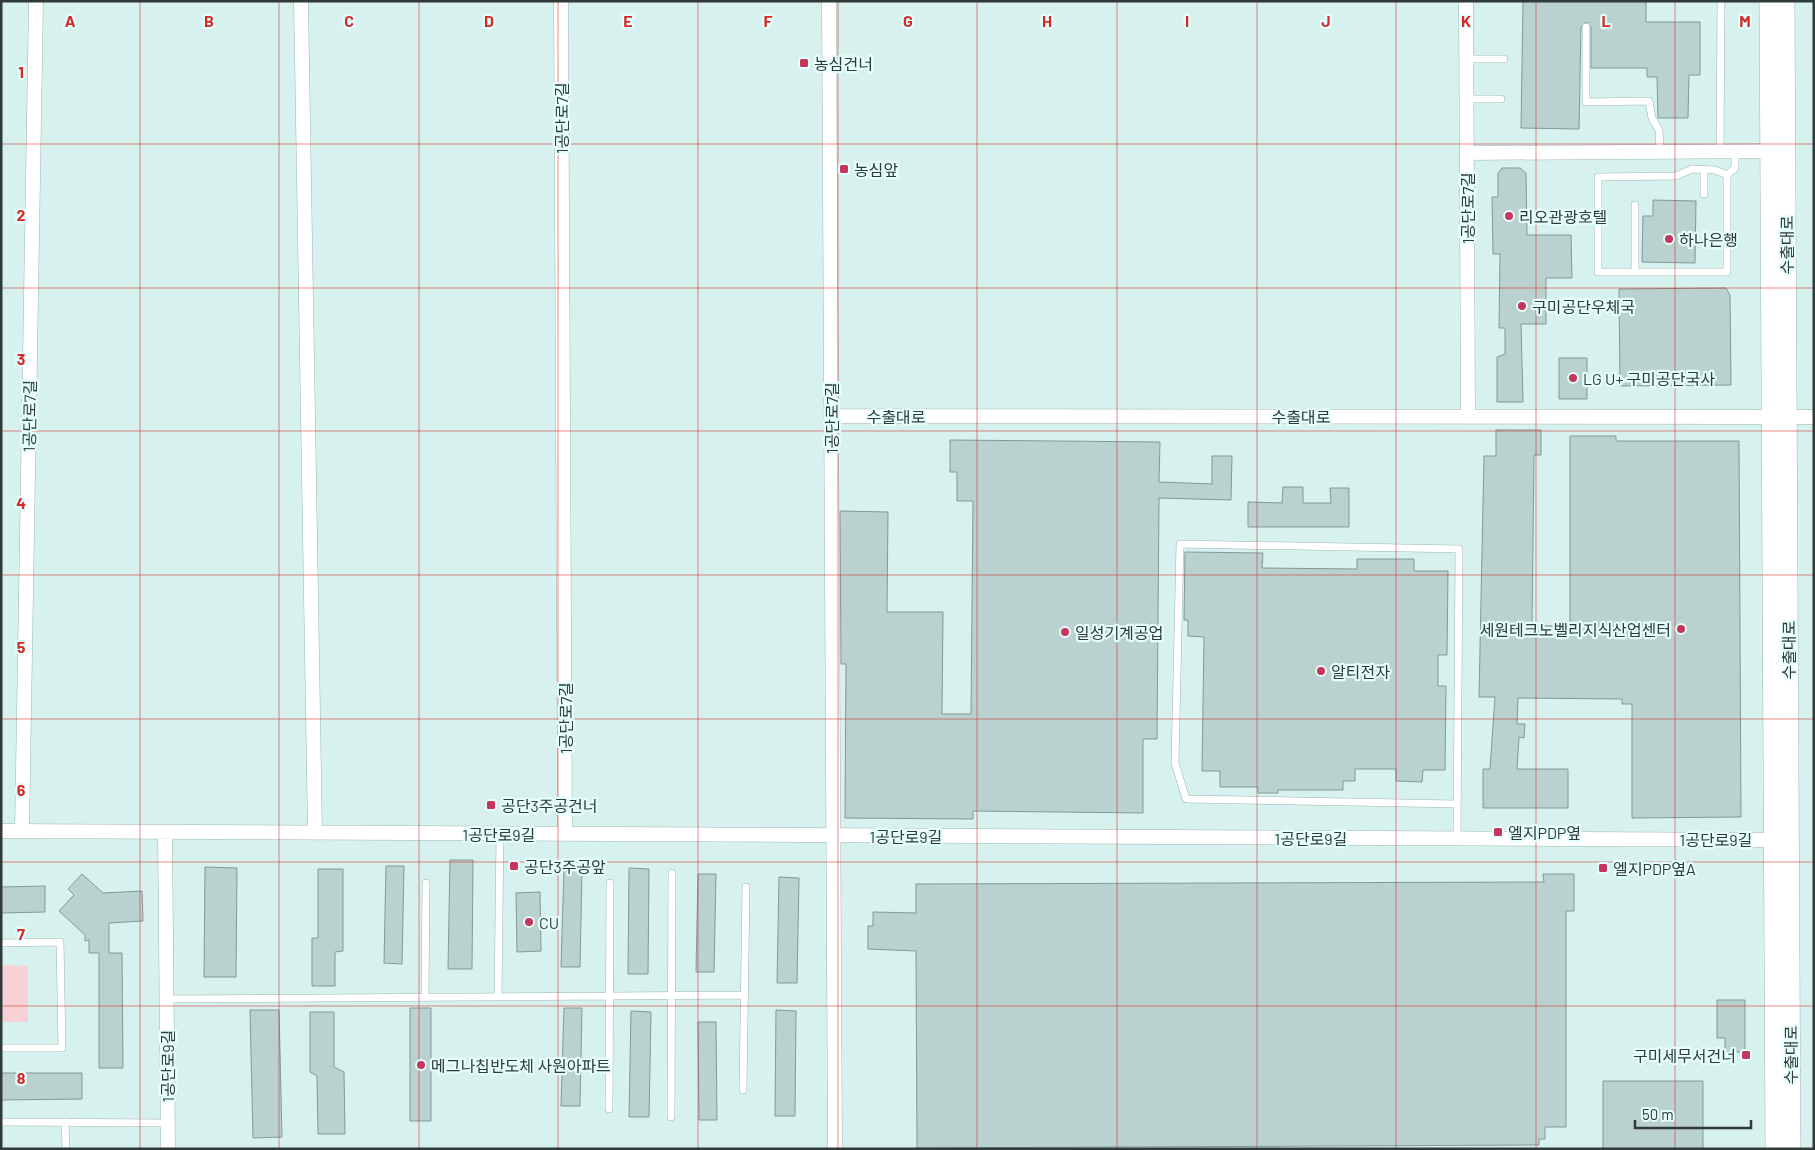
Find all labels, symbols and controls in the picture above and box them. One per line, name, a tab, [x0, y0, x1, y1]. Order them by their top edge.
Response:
text: A	[65, 11, 76, 30]
text: B	[204, 11, 214, 30]
text: C	[344, 11, 354, 30]
text: D	[484, 11, 494, 30]
text: E	[623, 11, 633, 30]
text: F	[764, 11, 773, 30]
text: G	[903, 11, 913, 30]
text: H	[1042, 11, 1052, 30]
text: I	[1185, 11, 1189, 30]
text: J	[1321, 11, 1331, 30]
text: K	[1461, 11, 1471, 30]
text: L	[1601, 11, 1611, 30]
text: M	[1739, 11, 1751, 30]
place label: 농심건너	[814, 54, 873, 73]
marker: 농심건너	[798, 57, 810, 69]
text: 1	[18, 62, 24, 81]
street label: 1공단로7길	[552, 82, 571, 154]
place label: 농심앞	[854, 160, 898, 179]
marker: 농심앞	[838, 163, 850, 175]
street label: 1공단로7길	[1458, 172, 1477, 244]
text: 2	[17, 205, 26, 224]
place label: 리오관광호텔	[1519, 207, 1607, 226]
marker: 리오관광호텔	[1503, 210, 1515, 222]
street label: 수출대로	[1777, 215, 1796, 274]
place label: 하나은행	[1679, 230, 1738, 249]
marker: 하나은행	[1663, 233, 1675, 245]
place label: 구미공단우체국	[1532, 297, 1635, 316]
marker: 구미공단우체국	[1516, 300, 1528, 312]
text: 3	[17, 349, 25, 368]
place label: LG U+ 구미공단국사	[1583, 369, 1715, 388]
marker: LG U+ 구미공단국사	[1567, 372, 1579, 384]
street label: 1공단로7길	[19, 380, 39, 452]
street label: 1공단로7길	[822, 382, 841, 454]
street label: 수출대로	[867, 407, 926, 426]
street label: 수출대로	[1272, 407, 1331, 426]
text: 4	[16, 493, 26, 512]
place label: 세원테크노벨리지식산업센터	[1480, 620, 1671, 639]
street label: 수출대로	[1779, 620, 1798, 679]
place label: 일성기계공업	[1075, 623, 1163, 642]
marker: 세원테크노벨리지식산업센터	[1675, 623, 1687, 635]
marker: 일성기계공업	[1059, 626, 1071, 638]
text: 5	[17, 637, 26, 656]
place label: 알티전자	[1331, 662, 1390, 681]
marker: 알티전자	[1315, 665, 1327, 677]
street label: 1공단로7길	[556, 682, 575, 754]
text: 6	[17, 780, 26, 799]
place label: 공단3주공건너	[501, 796, 598, 815]
marker: 공단3주공건너	[485, 799, 497, 811]
place label: 엘지PDP옆	[1508, 823, 1581, 842]
street label: 1공단로9길	[463, 825, 535, 844]
marker: 엘지PDP옆	[1492, 826, 1504, 838]
street label: 1공단로9길	[870, 827, 942, 846]
street label: 1공단로9길	[1275, 829, 1347, 848]
street label: 1공단로9길	[1680, 830, 1752, 849]
place label: 공단3주공앞	[524, 857, 606, 876]
place label: 엘지PDP옆A	[1613, 859, 1696, 878]
marker: 공단3주공앞	[508, 860, 520, 872]
marker: 엘지PDP옆A	[1597, 862, 1609, 874]
place label: CU	[539, 913, 559, 932]
marker: CU	[523, 916, 535, 928]
text: 7	[17, 924, 25, 943]
street label: 수출대로	[1781, 1025, 1800, 1084]
street label: 1공단로9길	[158, 1030, 177, 1102]
place label: 구미세무서건너	[1633, 1046, 1736, 1065]
marker: 구미세무서건너	[1740, 1049, 1752, 1061]
place label: 메그나칩반도체 사원아파트	[431, 1056, 611, 1075]
marker: 메그나칩반도체 사원아파트	[415, 1059, 427, 1071]
text: 8	[17, 1068, 26, 1087]
scale bar	[1635, 1098, 1751, 1130]
text: 50 m	[1642, 1105, 1674, 1123]

